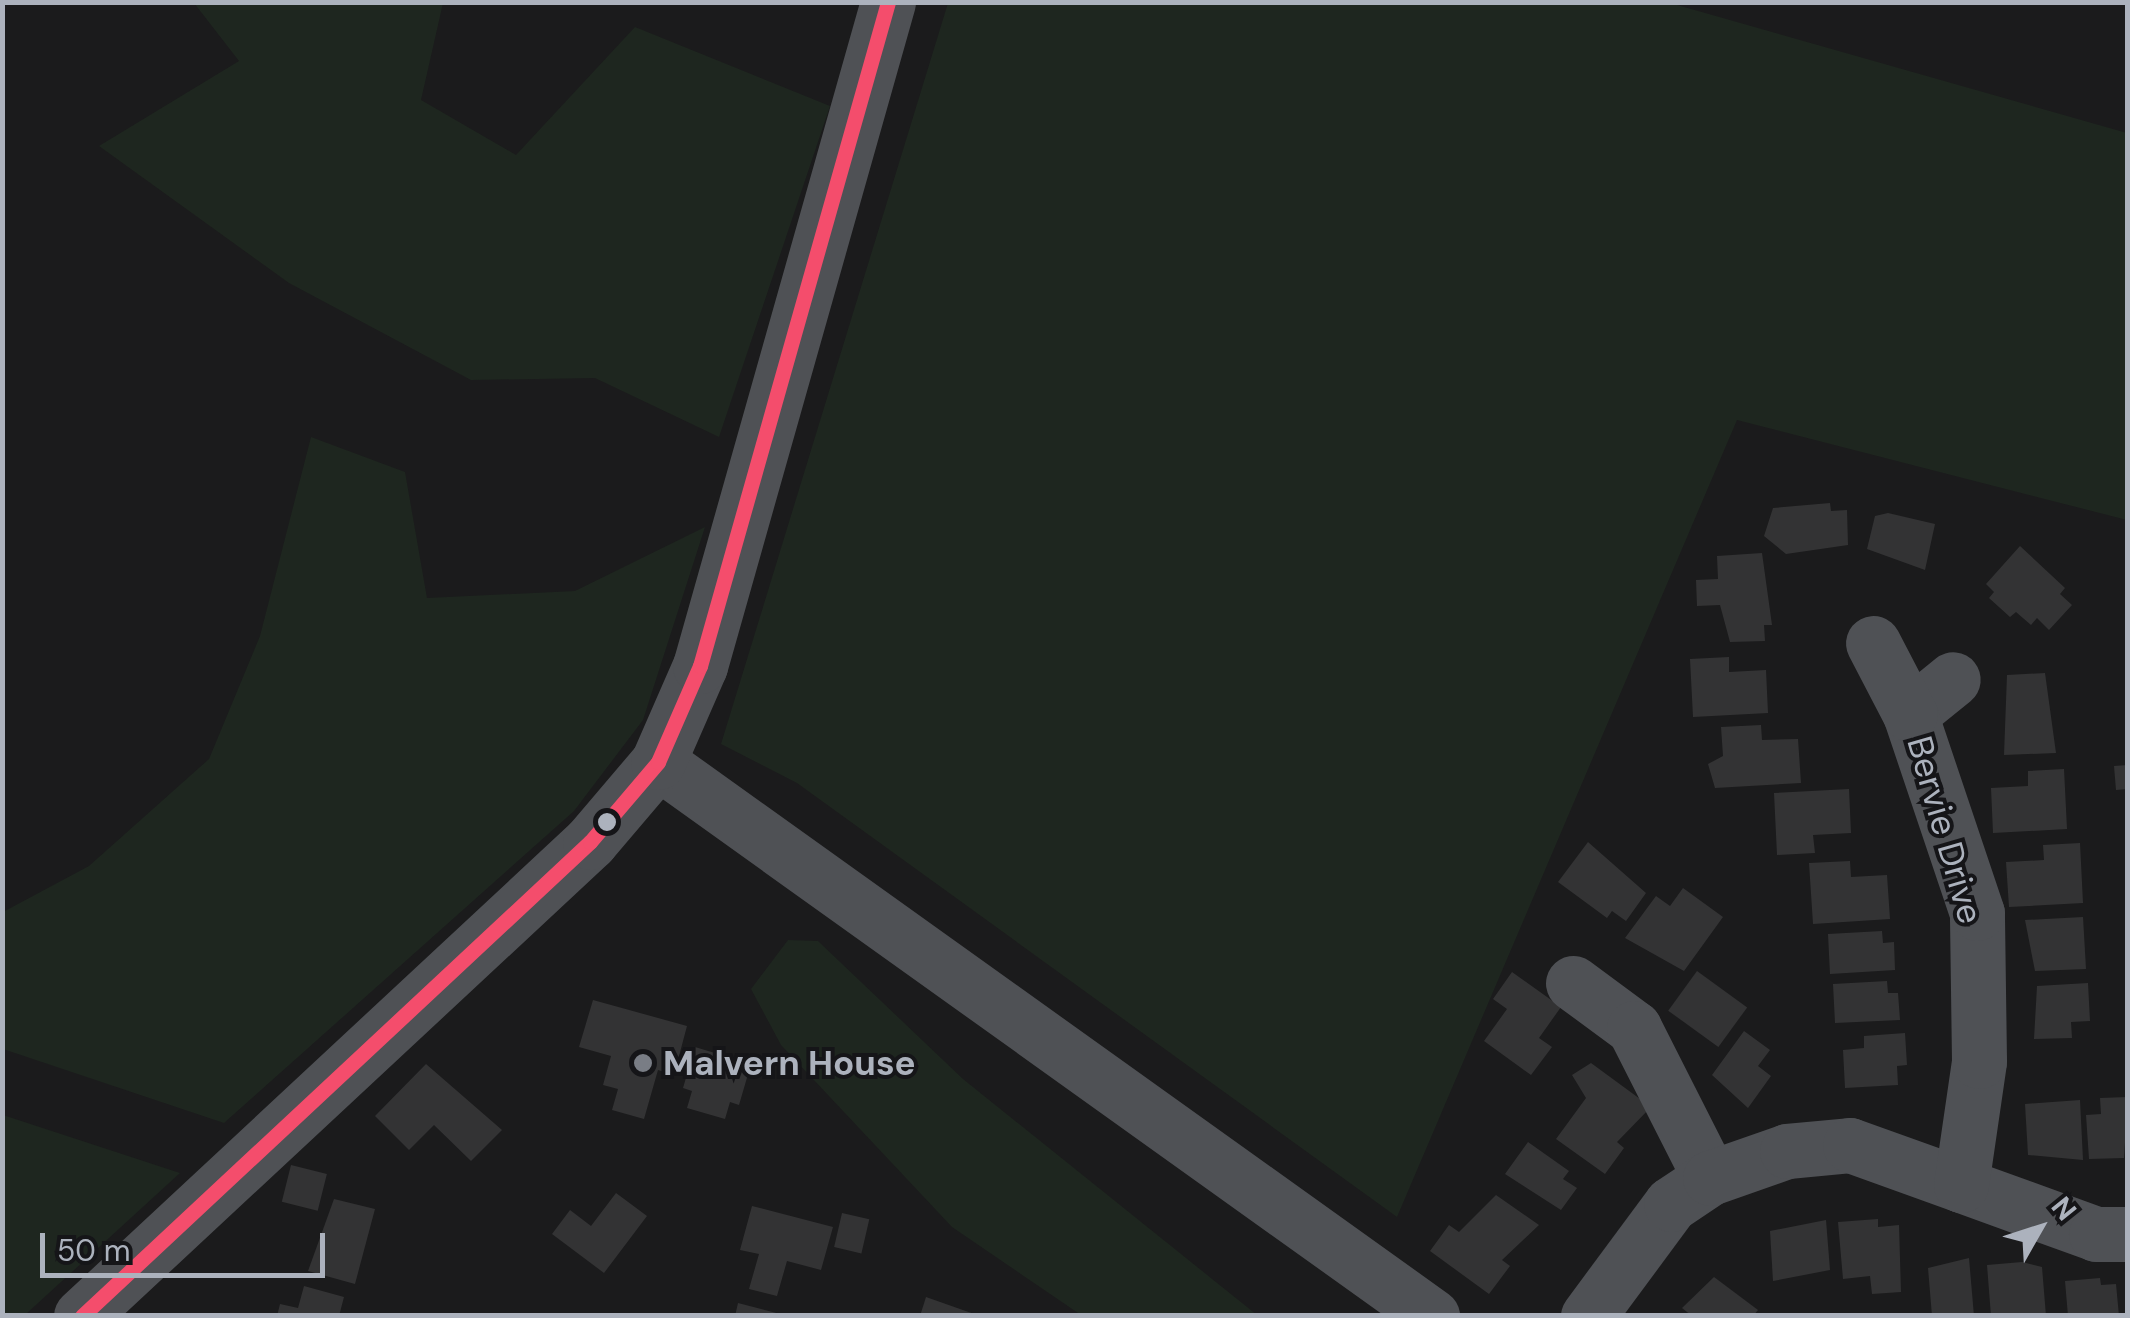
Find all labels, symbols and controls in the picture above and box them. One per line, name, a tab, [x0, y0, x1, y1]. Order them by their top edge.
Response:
street label: Bervie Drive	[1898, 732, 1992, 928]
unlabelled marker	[597, 812, 617, 832]
place label: Malvern House	[663, 1042, 916, 1084]
marker: Malvern House	[632, 1052, 654, 1074]
north arrow	[1990, 1178, 2090, 1278]
text: N	[2043, 1189, 2085, 1228]
scale bar	[45, 1213, 330, 1275]
text: 50 m	[57, 1231, 131, 1270]

